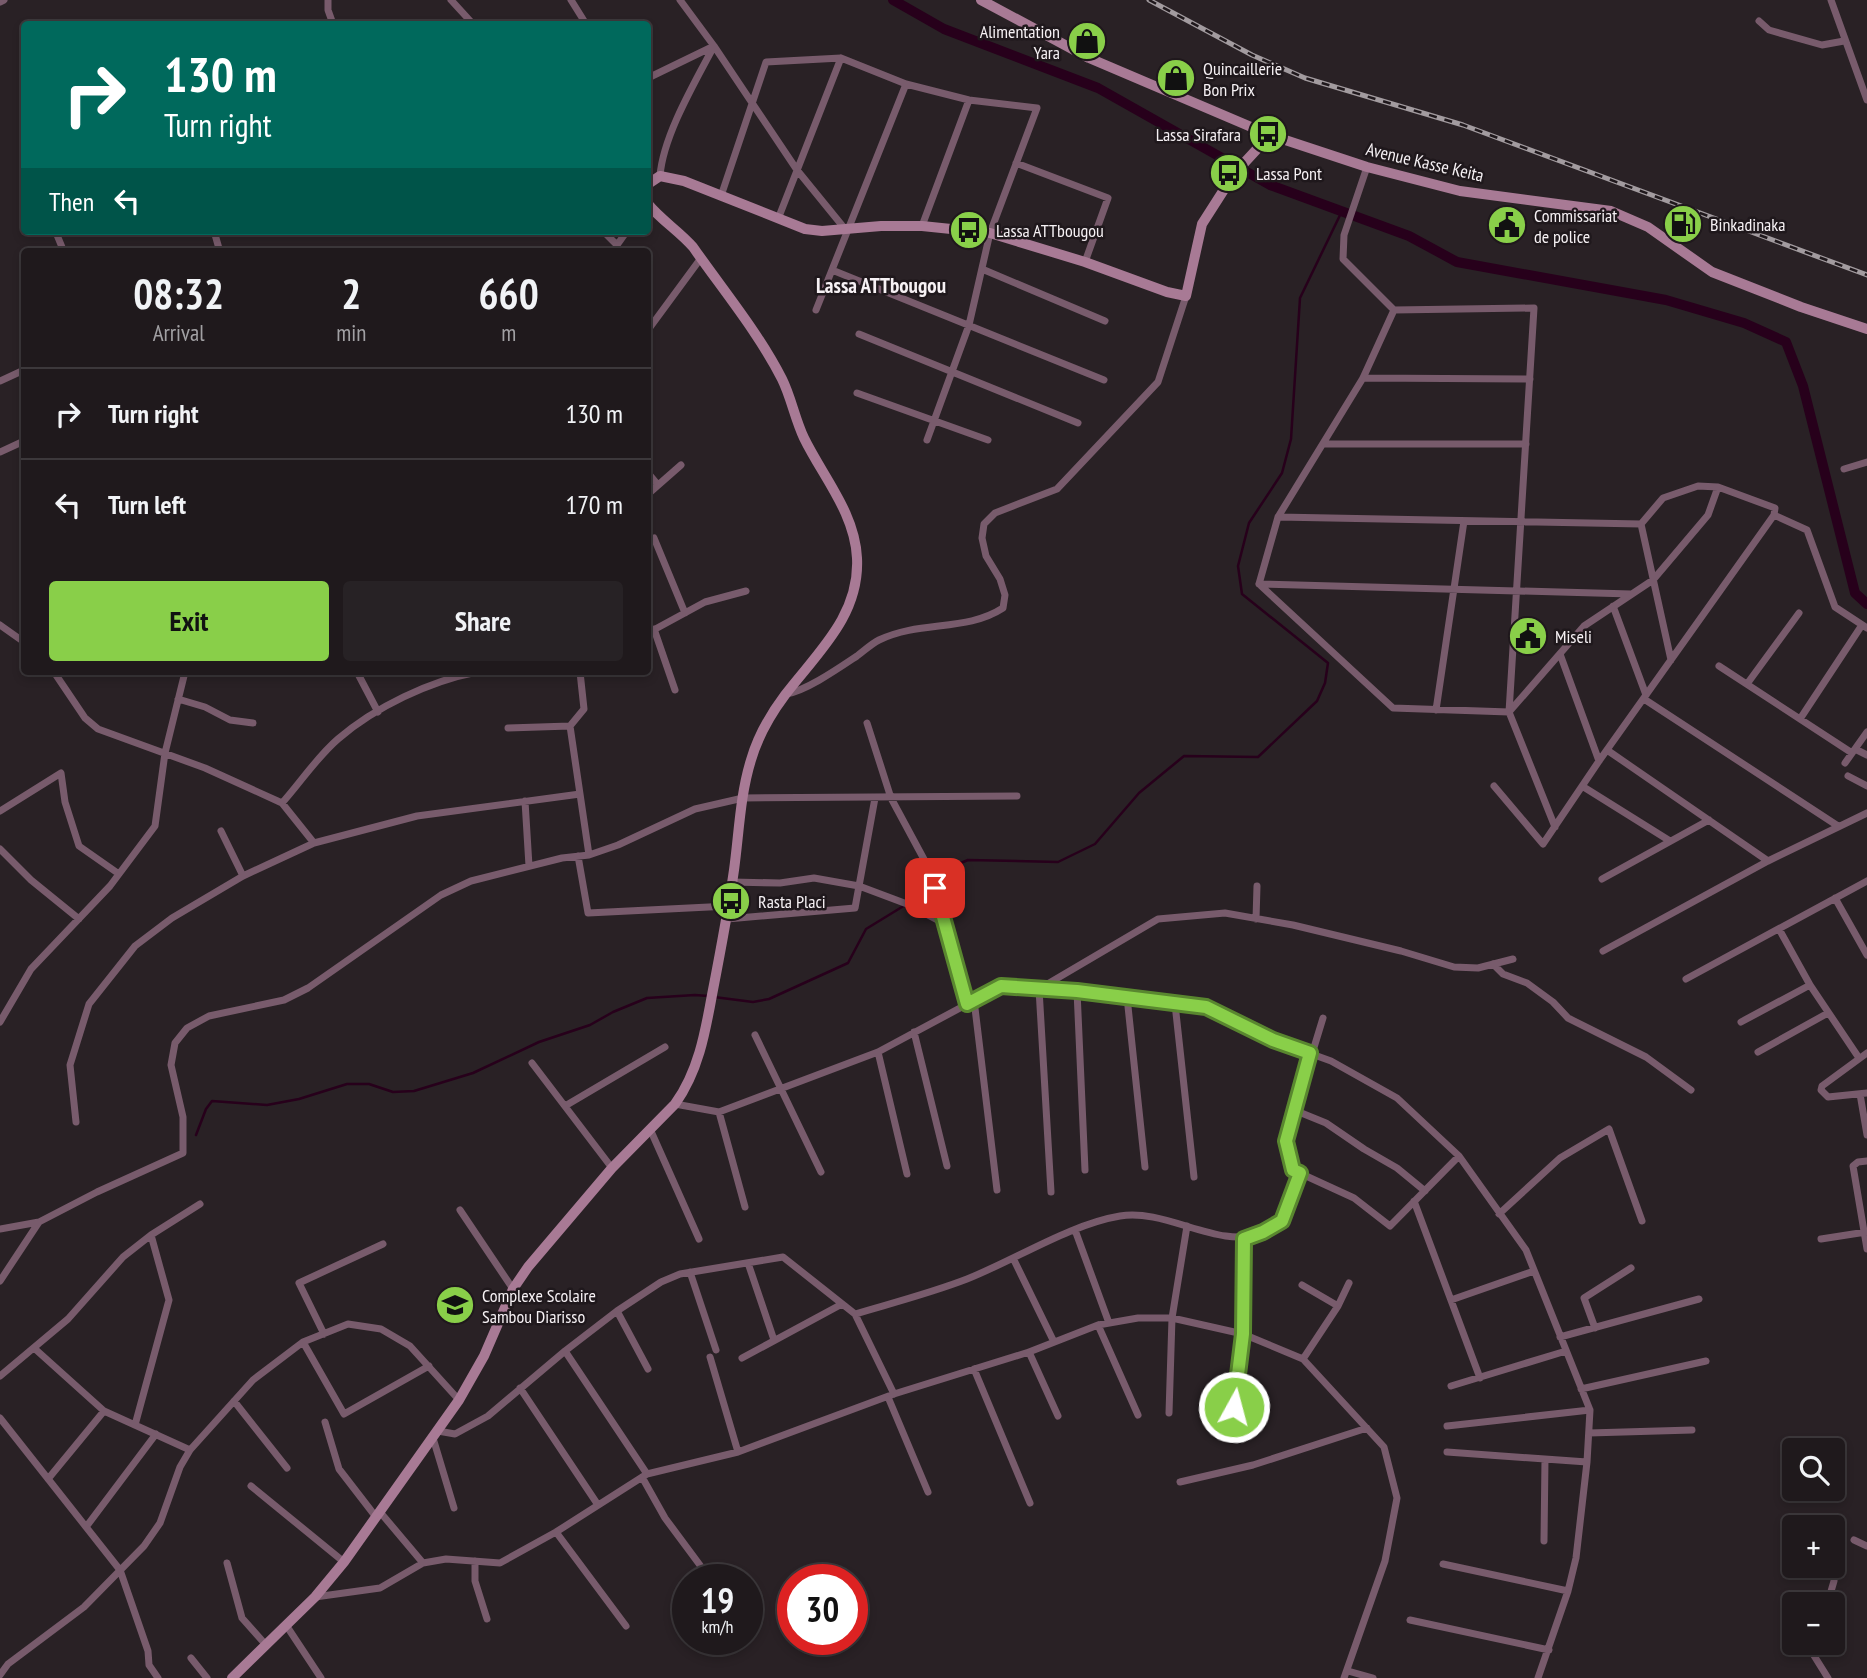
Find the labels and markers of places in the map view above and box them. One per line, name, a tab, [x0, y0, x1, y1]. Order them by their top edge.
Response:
place label: Alimentation Yara	[980, 20, 1060, 64]
shop icon: Alimentation Yara	[1066, 20, 1108, 62]
shop icon: Quincaillerie Bon Prix	[1155, 57, 1197, 99]
place label: Quincaillerie Bon Prix	[1203, 57, 1282, 101]
bus stop icon: Lassa Sirafara	[1247, 113, 1289, 155]
place label: Lassa Sirafara	[1156, 123, 1241, 146]
bus stop icon: Lassa Pont	[1208, 152, 1250, 194]
place label: Lassa Pont	[1256, 162, 1322, 185]
fuel station icon: Binkadinaka	[1662, 203, 1704, 245]
public building icon: Commissariat de police	[1486, 204, 1528, 246]
place label: Commissariat de police	[1534, 204, 1617, 248]
bus stop icon: Lassa ATTbougou	[948, 209, 990, 251]
place label: Binkadinaka	[1710, 213, 1785, 236]
place label: Lassa ATTbougou	[996, 219, 1104, 242]
public building icon: Miseli	[1507, 615, 1549, 657]
place label: Miseli	[1555, 625, 1592, 648]
pin	[905, 858, 965, 918]
bus stop icon: Rasta Placi	[710, 880, 752, 922]
place label: Rasta Placi	[758, 890, 826, 913]
school or university icon: Complexe Scolaire Sambou Diarisso	[434, 1284, 476, 1326]
place label: Complexe Scolaire Sambou Diarisso	[482, 1284, 596, 1328]

